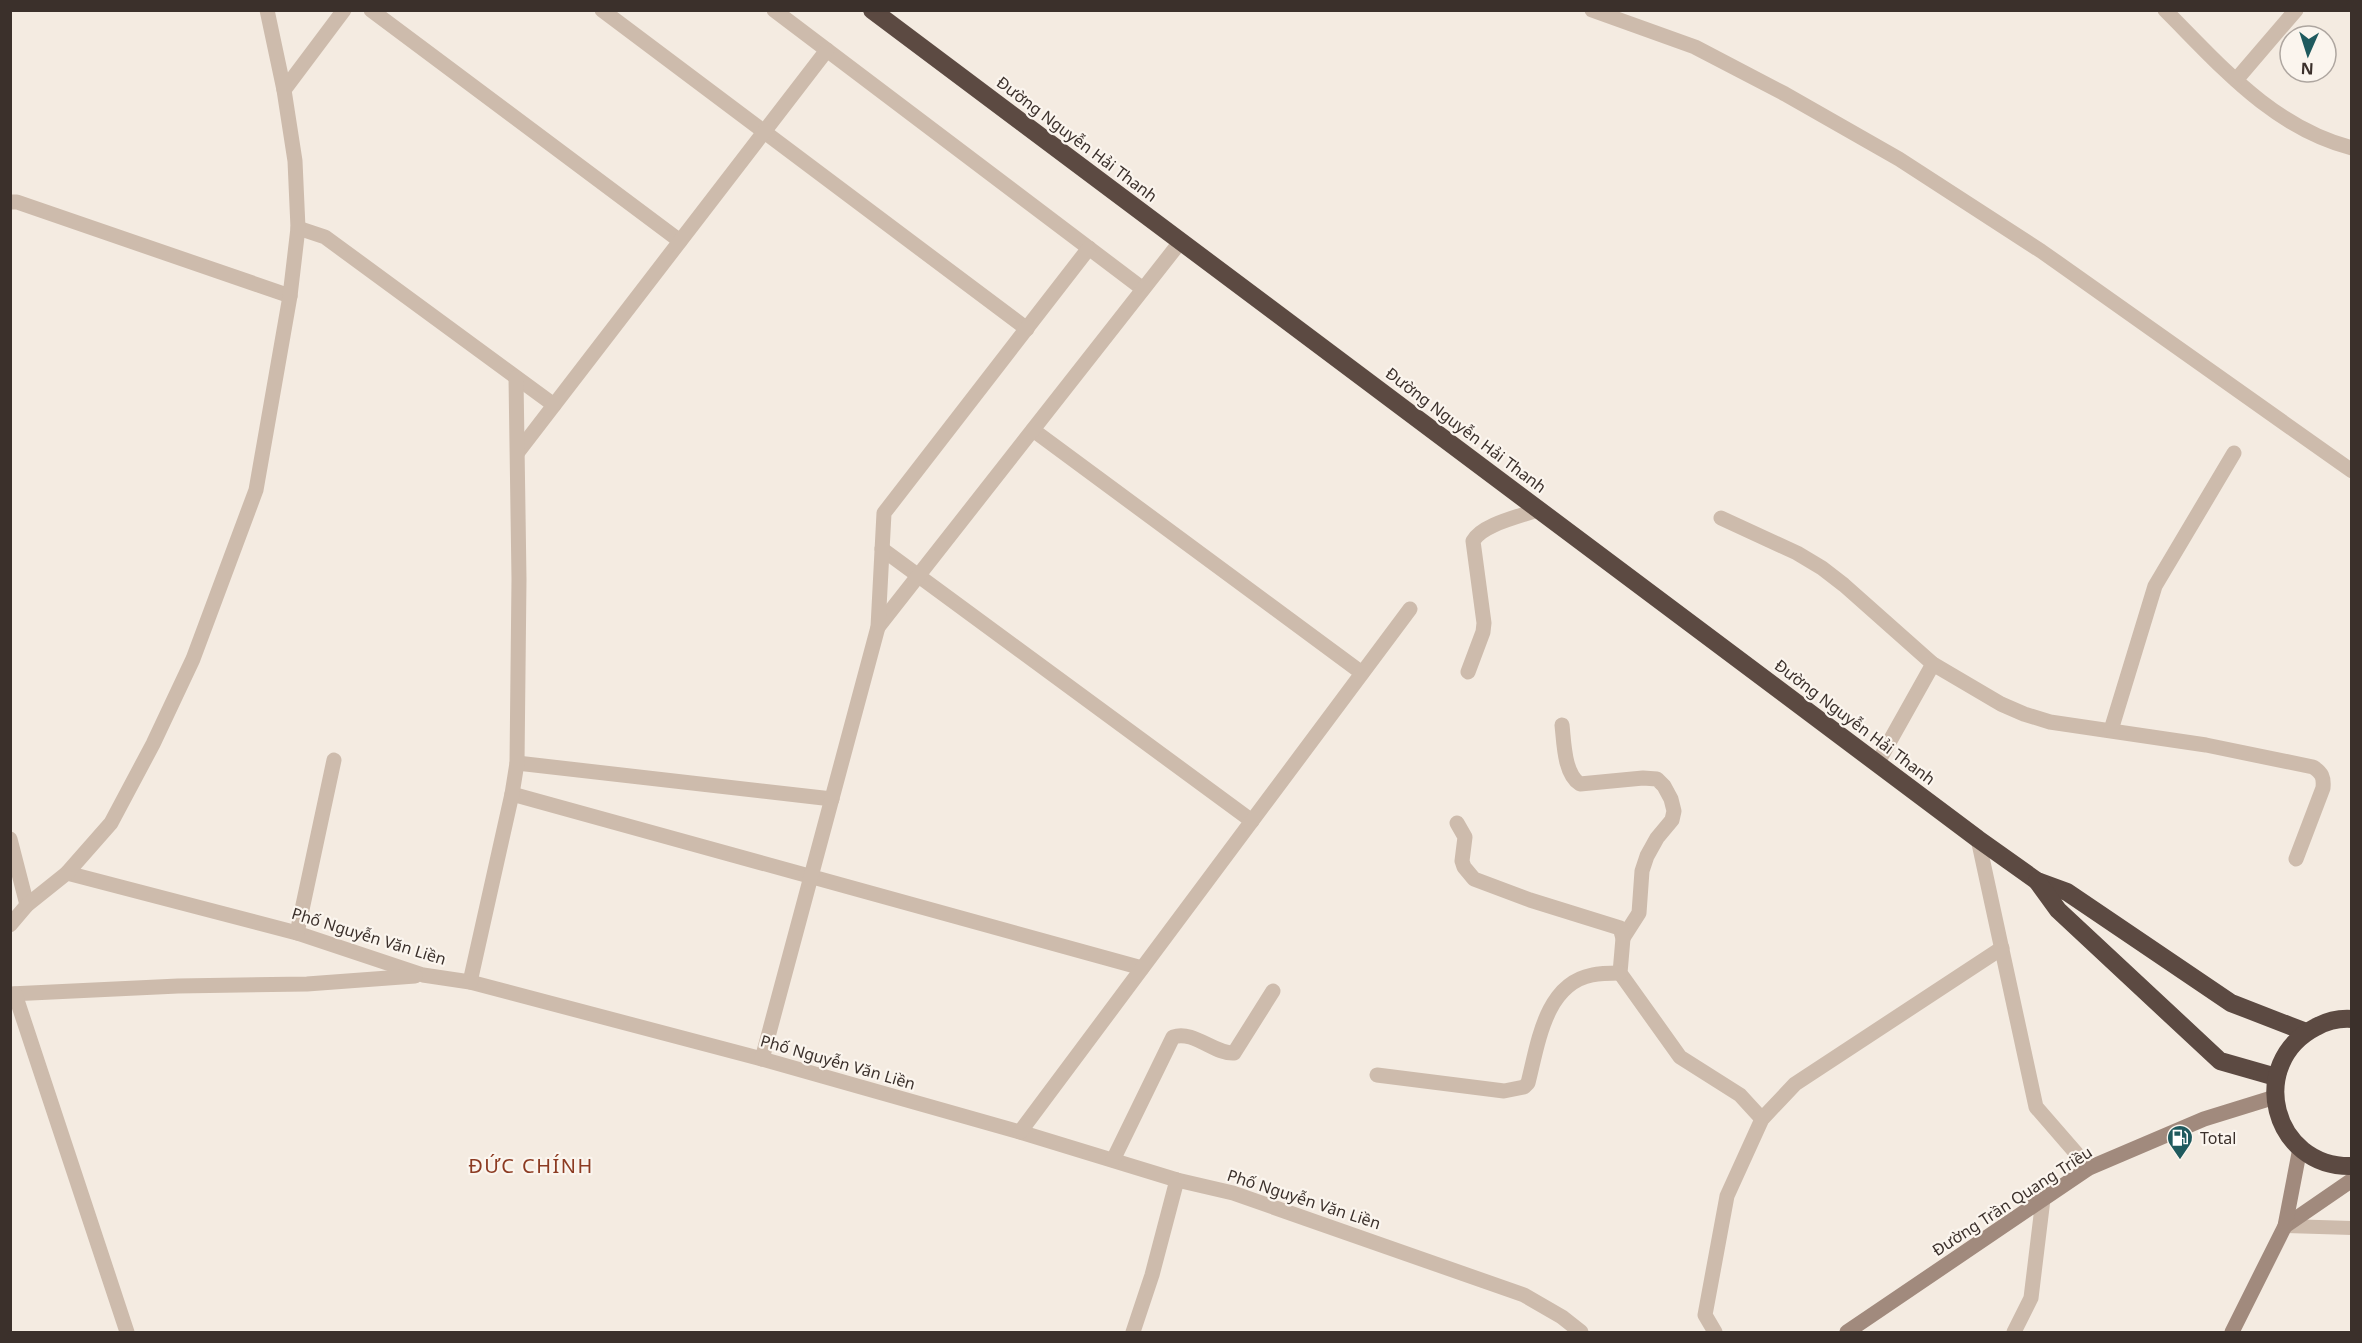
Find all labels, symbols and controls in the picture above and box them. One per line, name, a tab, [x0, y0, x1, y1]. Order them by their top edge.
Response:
north arrow	[2278, 24, 2338, 84]
text: N	[2300, 58, 2314, 80]
street label: Đường Nguyễn Hải Thanh	[992, 71, 1162, 207]
street label: Đường Nguyễn Hải Thanh	[1381, 362, 1551, 498]
street label: Đường Nguyễn Hải Thanh	[1770, 654, 1940, 790]
street label: Phố Nguyễn Văn Liền	[289, 902, 449, 970]
street label: Phố Nguyễn Văn Liền	[758, 1029, 918, 1095]
fuel station icon: Total	[2165, 1123, 2195, 1161]
place label: Total	[2200, 1127, 2236, 1149]
street label: Đường Trần Quang Triều	[1928, 1141, 2096, 1261]
district label: ĐỨC CHÍNH	[468, 1152, 594, 1179]
street label: Phố Nguyễn Văn Liền	[1224, 1164, 1384, 1234]

